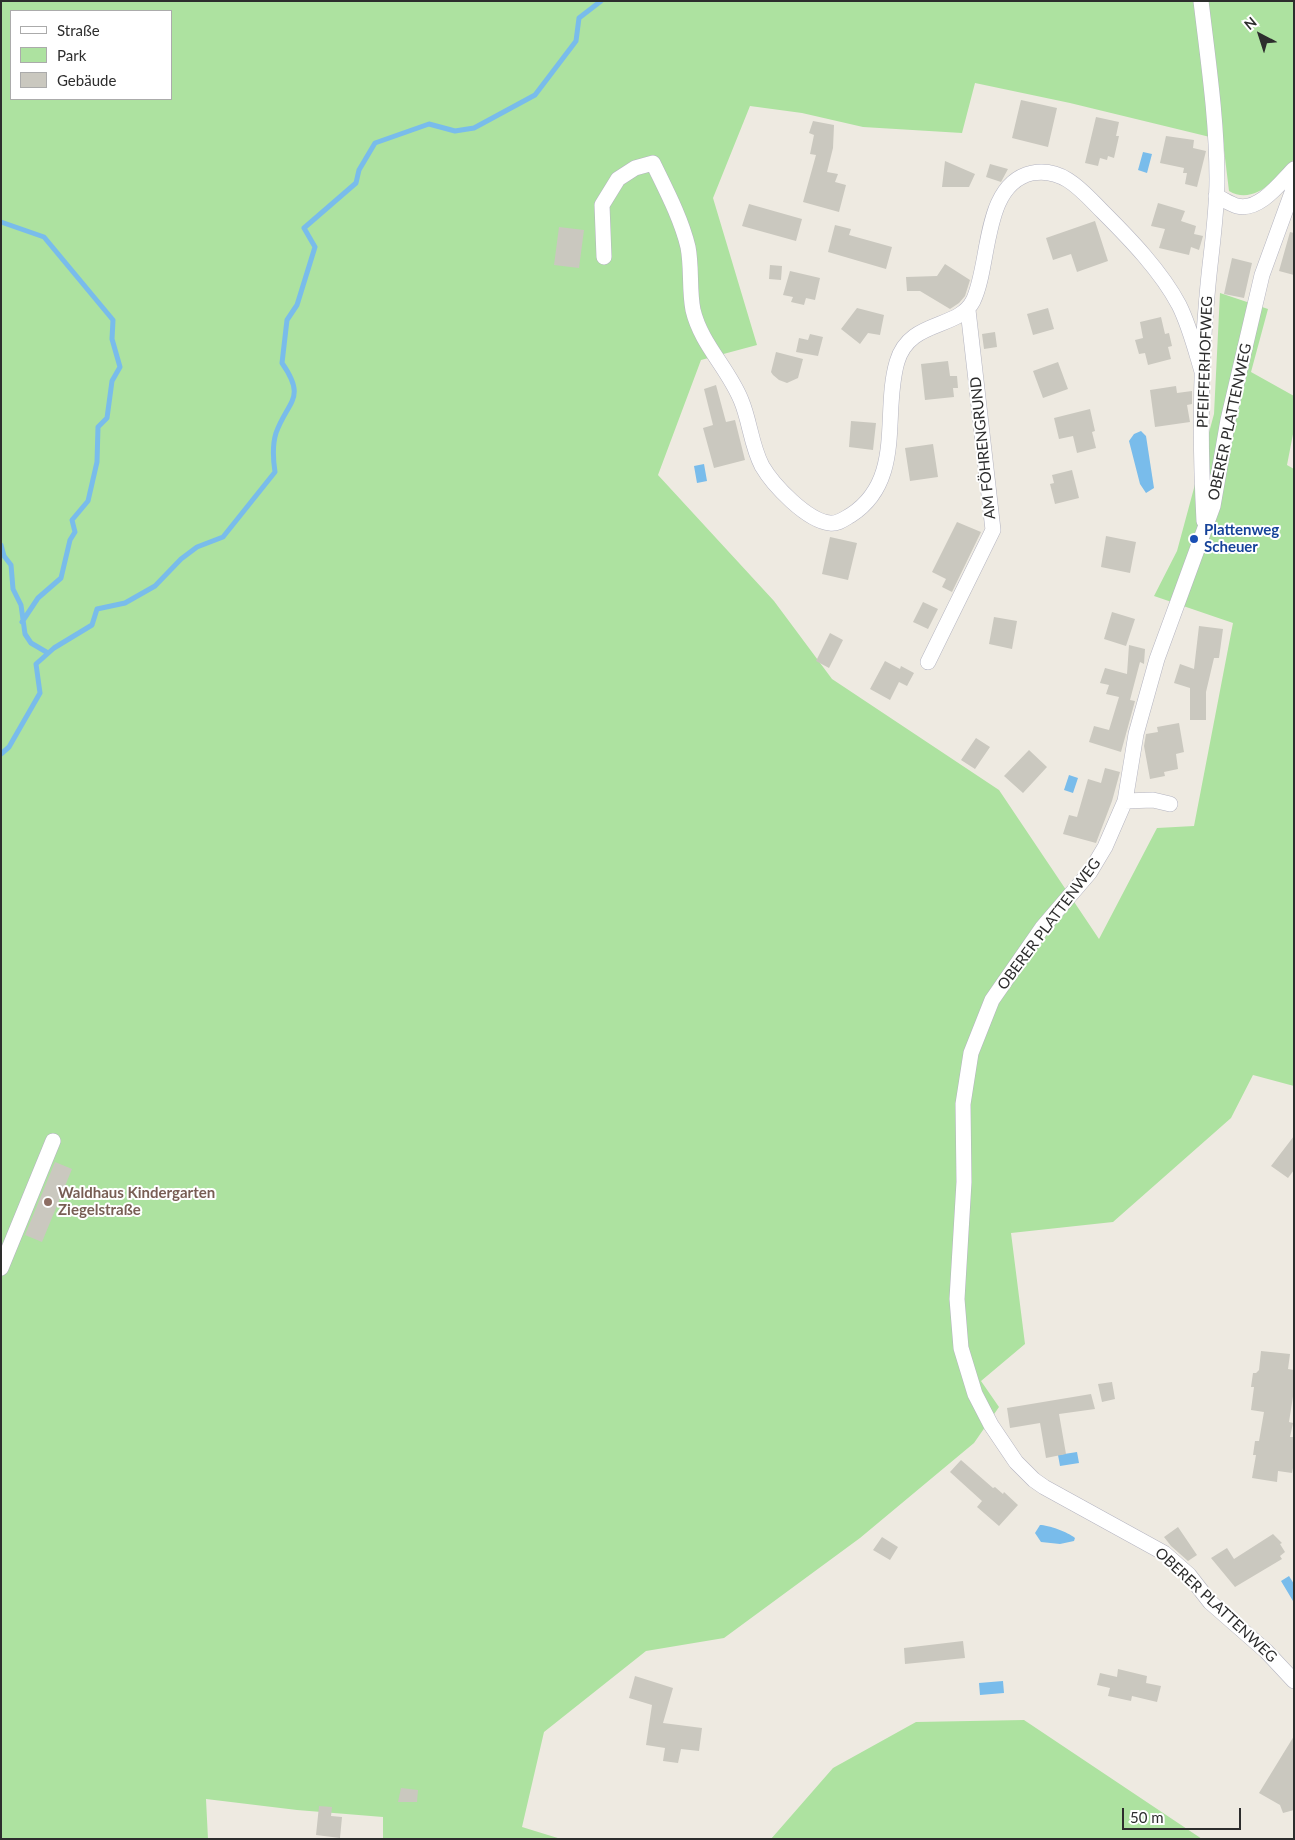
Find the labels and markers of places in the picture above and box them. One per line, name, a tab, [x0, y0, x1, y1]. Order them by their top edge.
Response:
place label: Plattenweg Scheuer	[1204, 521, 1279, 556]
marker: Plattenweg Scheuer	[1188, 533, 1200, 545]
place label: Waldhaus Kindergarten Ziegelstraße	[58, 1184, 215, 1219]
marker: Waldhaus Kindergarten Ziegelstraße	[42, 1196, 54, 1208]

